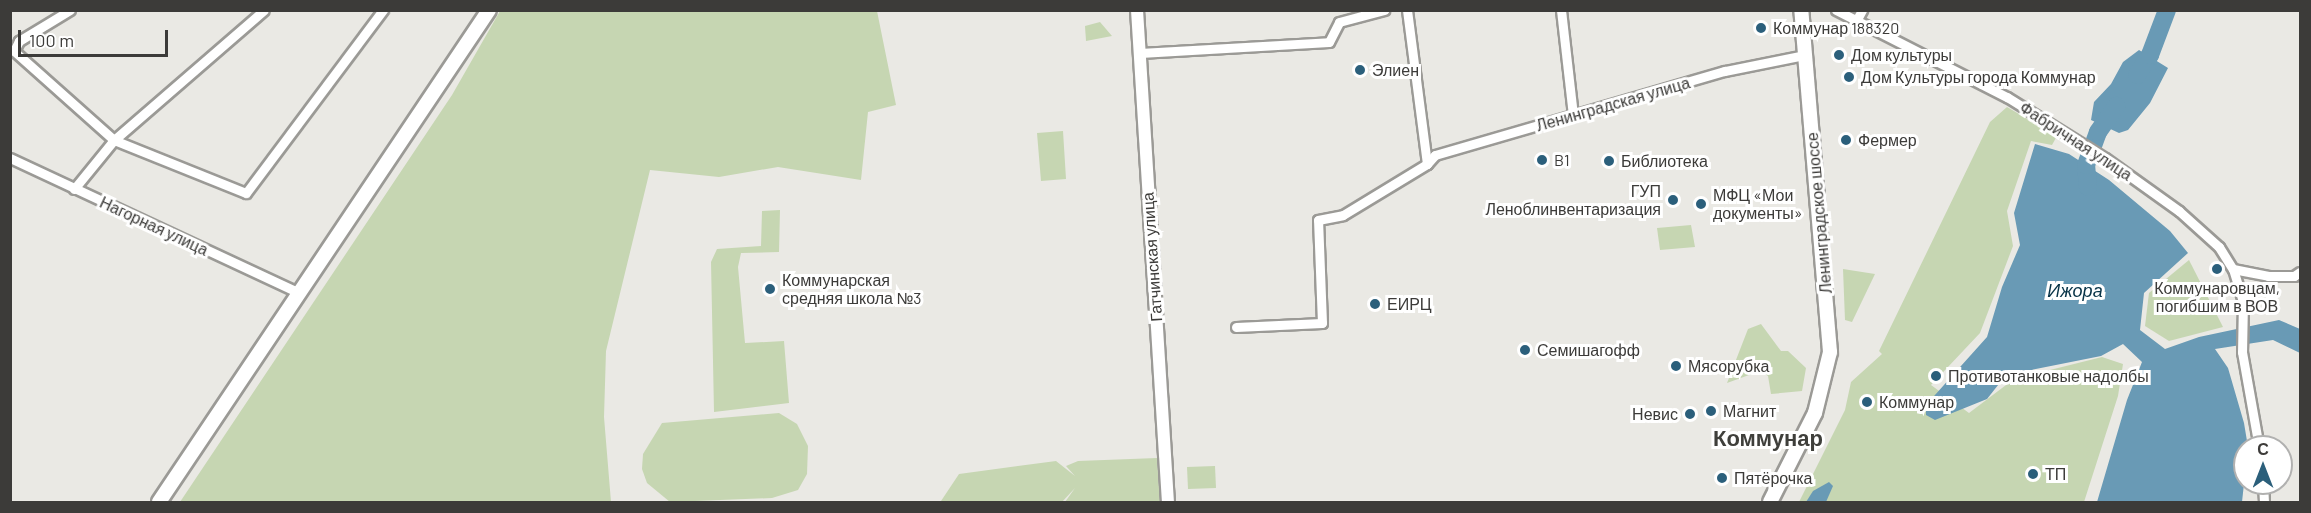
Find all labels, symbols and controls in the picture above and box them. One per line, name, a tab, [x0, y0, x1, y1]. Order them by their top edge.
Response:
scale bar	[21, 18, 171, 56]
place label: Коммунар 188320	[1773, 18, 1899, 38]
marker: Коммунар 188320	[1754, 21, 1768, 35]
text: 100 m	[29, 29, 74, 51]
place label: Дом культуры	[1851, 45, 1952, 65]
marker: Дом культуры	[1832, 48, 1846, 62]
place label: Элиен	[1372, 60, 1419, 80]
marker: Элиен	[1353, 63, 1367, 77]
place label: Дом Культуры города Коммунар	[1861, 67, 2096, 87]
marker: Дом Культуры города Коммунар	[1842, 70, 1856, 84]
street label: Ленинградская улица	[1534, 73, 1692, 135]
street label: Фабричная улица	[2016, 98, 2136, 184]
place label: Фермер	[1858, 130, 1917, 150]
street label: Ленинградское шоссе	[1802, 132, 1836, 294]
marker: Фермер	[1839, 133, 1853, 147]
place label: B1	[1554, 150, 1570, 170]
place label: Библиотека	[1621, 151, 1708, 171]
marker: B1	[1535, 153, 1549, 167]
marker: Библиотека	[1602, 154, 1616, 168]
place label: ГУП Леноблинвентаризация	[1485, 181, 1661, 219]
place label: МФЦ «Мои документы»	[1713, 185, 1802, 223]
street label: Гатчинская улица	[1138, 192, 1166, 322]
street label: Нагорная улица	[97, 193, 211, 259]
marker: ГУП Леноблинвентаризация	[1666, 193, 1680, 207]
marker: МФЦ «Мои документы»	[1694, 197, 1708, 211]
marker: Коммунаровцам, погибшим в ВОВ	[2210, 262, 2224, 276]
place label: Коммунарская средняя школа №3	[782, 270, 922, 308]
place label: Коммунаровцам, погибшим в ВОВ	[2154, 278, 2280, 316]
water label: Ижора	[2047, 279, 2103, 301]
marker: Коммунарская средняя школа №3	[763, 282, 777, 296]
place label: ЕИРЦ	[1387, 294, 1432, 314]
marker: ЕИРЦ	[1368, 297, 1382, 311]
place label: Семишагофф	[1537, 340, 1640, 360]
marker: Семишагофф	[1518, 343, 1532, 357]
place label: Мясорубка	[1688, 356, 1769, 376]
marker: Мясорубка	[1669, 359, 1683, 373]
place label: Противотанковые надолбы	[1948, 366, 2149, 386]
marker: Противотанковые надолбы	[1929, 369, 1943, 383]
place label: Коммунар	[1879, 392, 1954, 412]
marker: Коммунар	[1860, 395, 1874, 409]
place label: Магнит	[1723, 401, 1776, 421]
place label: Невис	[1632, 404, 1678, 424]
marker: Магнит	[1704, 404, 1718, 418]
marker: Невис	[1683, 407, 1697, 421]
district label: Коммунар	[1713, 425, 1823, 451]
north arrow	[2233, 435, 2293, 495]
text: С	[2257, 439, 2269, 458]
place label: ТП	[2045, 464, 2066, 484]
marker: ТП	[2026, 467, 2040, 481]
place label: Пятёрочка	[1734, 468, 1812, 488]
marker: Пятёрочка	[1715, 471, 1729, 485]

